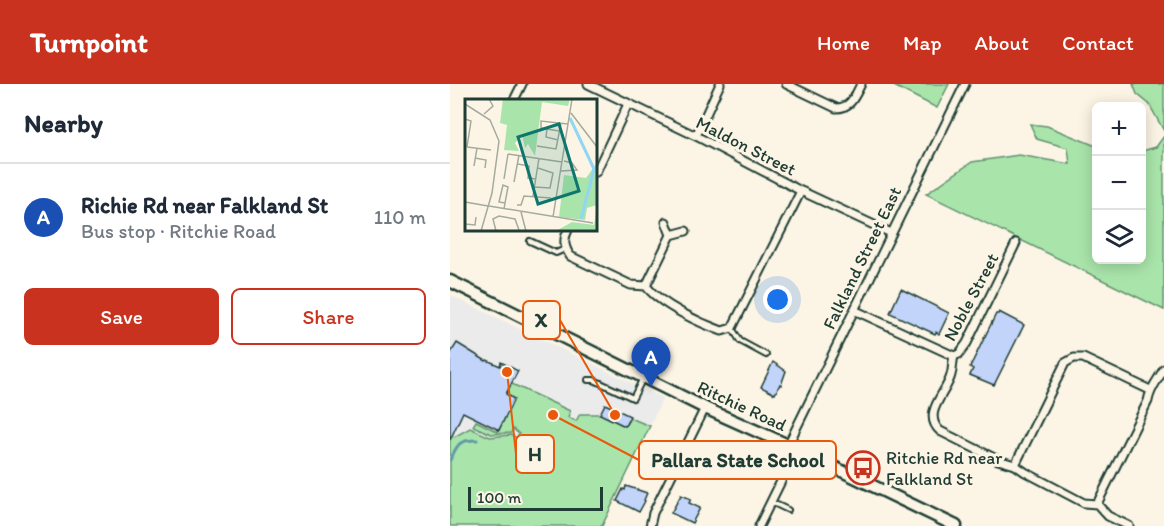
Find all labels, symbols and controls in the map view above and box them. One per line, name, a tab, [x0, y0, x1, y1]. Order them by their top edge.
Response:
text: Turnpoint	[30, 25, 148, 59]
text: Home	[817, 30, 870, 55]
text: Map	[903, 30, 942, 55]
text: About	[975, 30, 1029, 55]
text: Contact	[1062, 30, 1134, 55]
inset map	[465, 99, 597, 231]
map controls	[1092, 102, 1146, 264]
button: +	[1092, 102, 1146, 156]
text: Nearby	[24, 107, 103, 139]
street label: Maldon Street	[692, 111, 800, 181]
button: −	[1092, 156, 1146, 210]
street label: Falkland Street East	[818, 183, 906, 333]
text: Richie Rd near Falkland St	[81, 192, 328, 219]
text: A	[37, 205, 50, 229]
text: 110 m	[374, 205, 426, 229]
button: layers	[1092, 210, 1146, 264]
text: Bus stop · Ritchie Road	[81, 219, 276, 243]
street label: Noble Street	[939, 249, 1003, 345]
your location	[763, 285, 792, 314]
button: Save	[24, 288, 219, 345]
button: Share	[231, 288, 426, 345]
callout: X	[523, 301, 560, 339]
text: X	[535, 308, 548, 332]
pin: A	[632, 338, 670, 387]
street label: Ritchie Road	[694, 376, 790, 436]
callout: H	[516, 435, 554, 473]
callout: Pallara State School	[639, 441, 836, 479]
text: H	[528, 442, 542, 466]
place label: Ritchie Rd near Falkland St	[886, 447, 1003, 490]
text: Pallara State School	[651, 448, 825, 472]
bus stop icon: Ritchie Rd near Falkland St	[845, 450, 881, 486]
scale bar	[468, 484, 603, 512]
text: 100 m	[477, 488, 521, 507]

